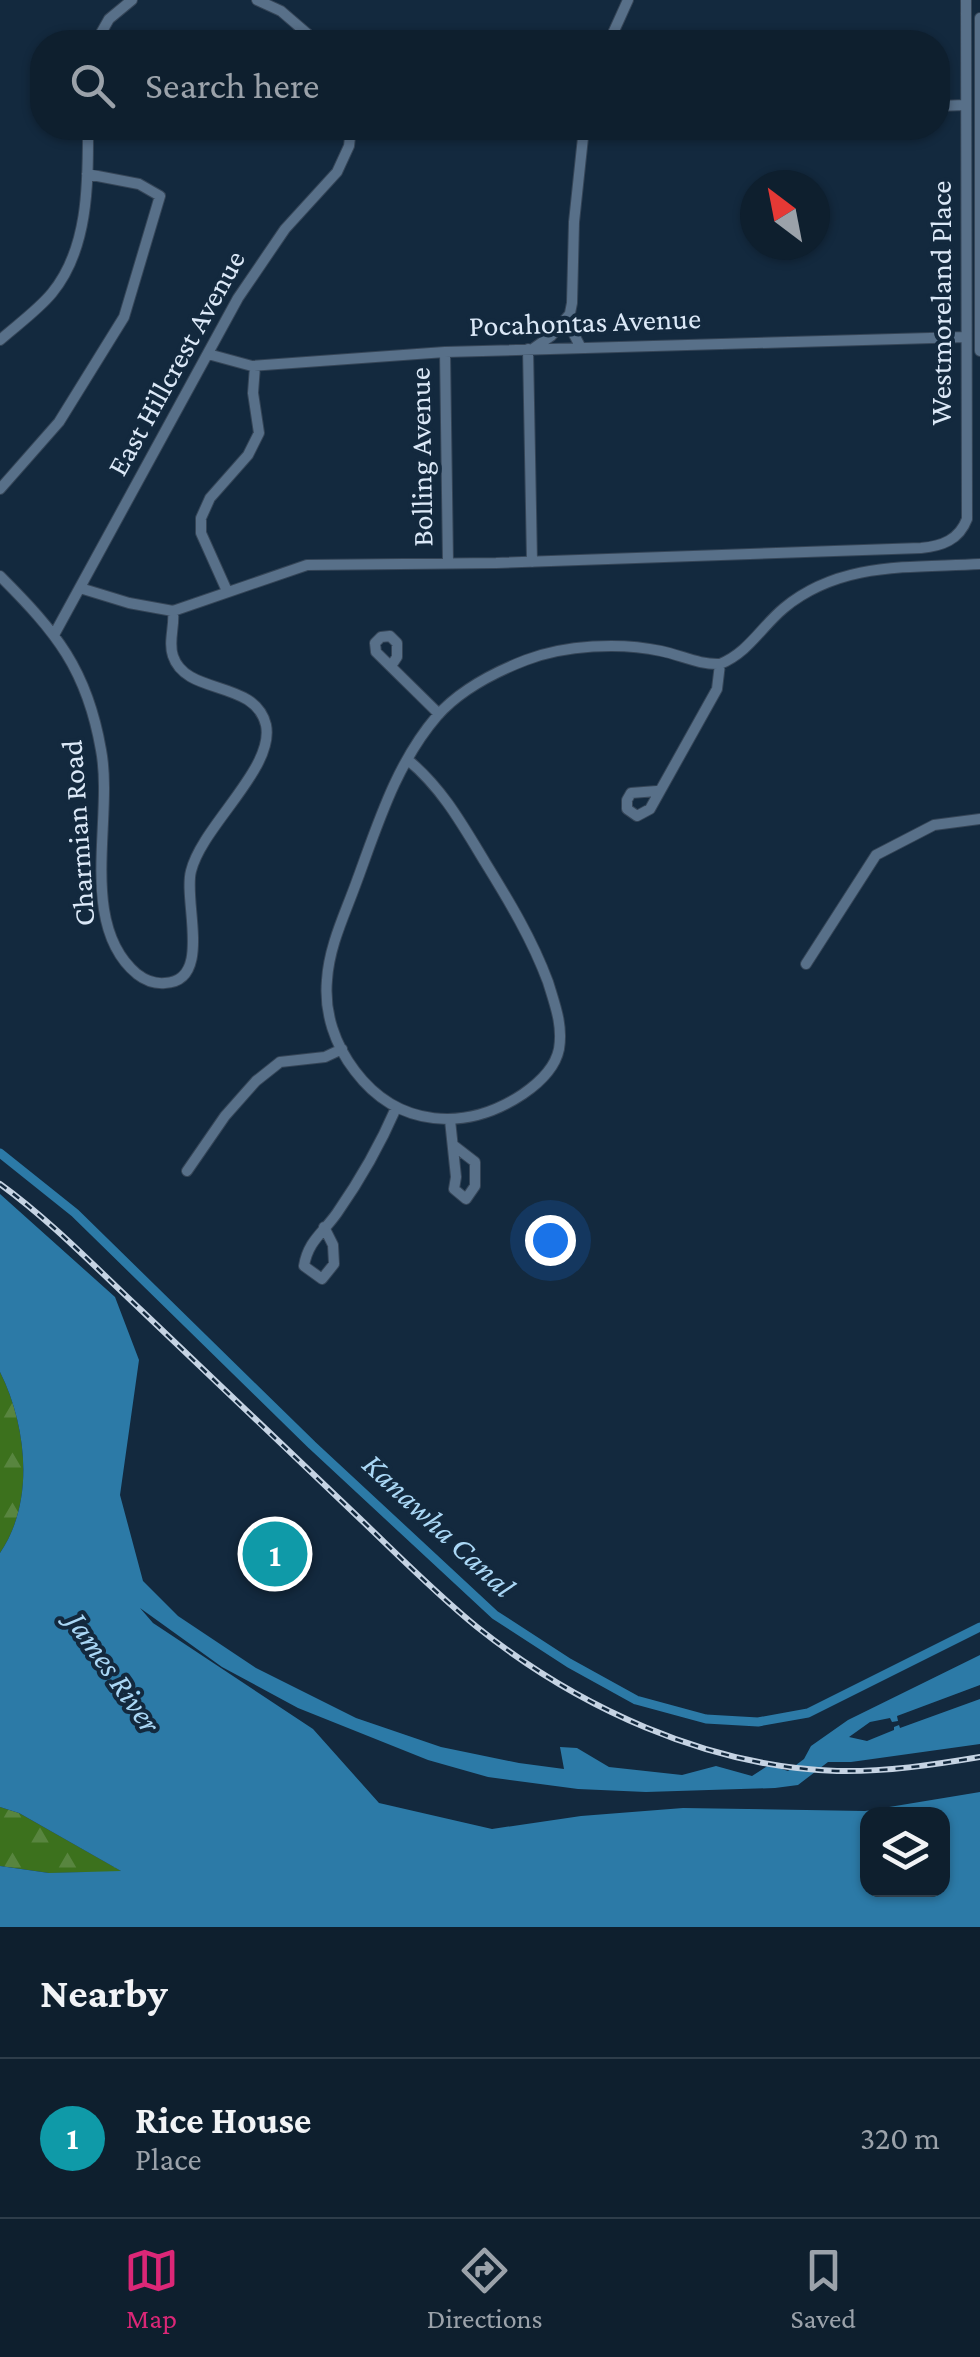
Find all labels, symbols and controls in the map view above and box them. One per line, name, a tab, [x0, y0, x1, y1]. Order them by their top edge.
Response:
search box	[30, 30, 950, 140]
icon: search	[65, 58, 120, 113]
text: Search here	[145, 64, 319, 106]
north arrow	[740, 170, 830, 260]
street label: Westmoreland Place	[924, 181, 957, 425]
street label: East Hillcrest Avenue	[100, 244, 251, 481]
street label: Pocahontas Avenue	[468, 301, 702, 342]
street label: Bolling Avenue	[402, 367, 440, 547]
street label: Charmian Road	[55, 739, 100, 927]
your location	[525, 1215, 576, 1266]
water label: Kanawha Canal	[356, 1446, 523, 1605]
pin: 1	[242, 1516, 308, 1592]
water label: James River	[57, 1601, 169, 1740]
map controls	[860, 1807, 950, 1897]
button: layers	[860, 1807, 950, 1897]
text: Nearby	[40, 1969, 168, 2016]
text: Rice House	[135, 2099, 312, 2141]
text: 1	[67, 2120, 78, 2156]
text: 320 m	[860, 2120, 940, 2156]
text: Place	[135, 2141, 201, 2177]
tab: Map	[124, 2243, 179, 2334]
tab: Directions	[427, 2243, 543, 2334]
tab: Saved	[790, 2243, 856, 2334]

